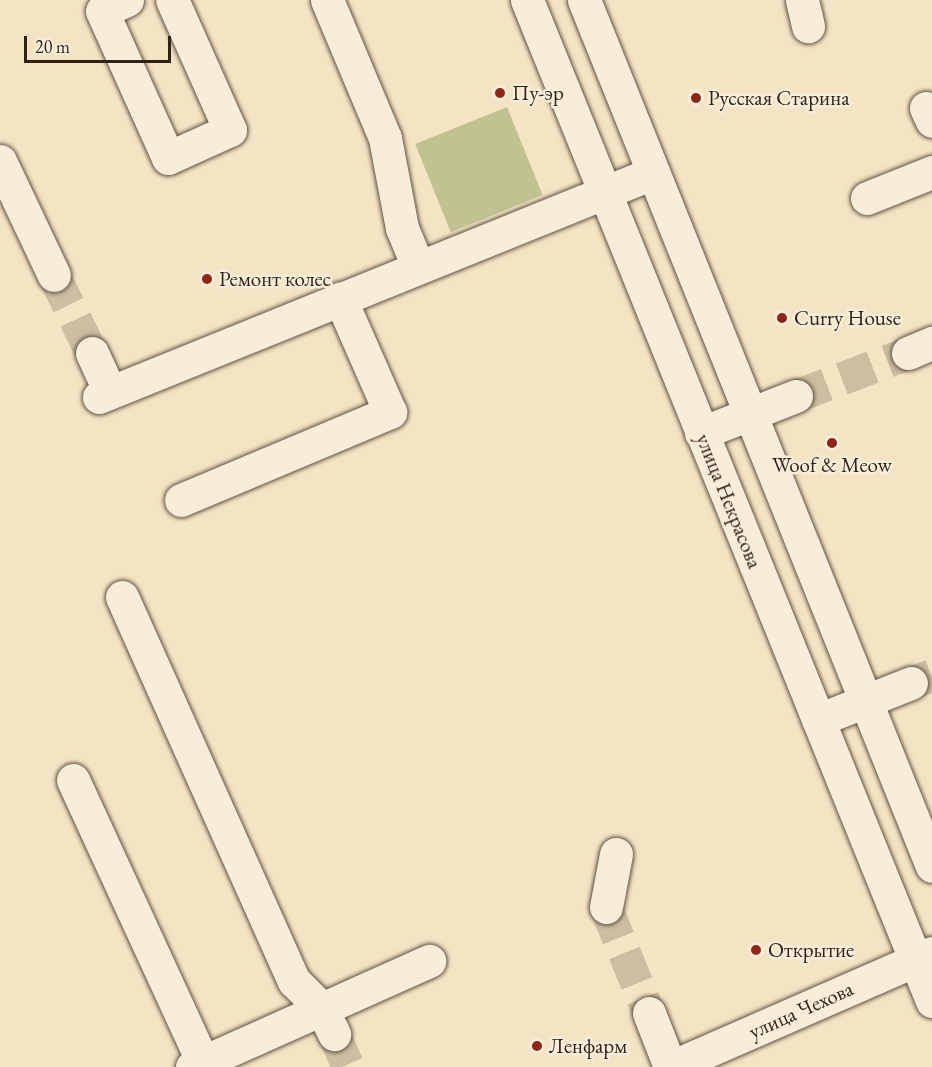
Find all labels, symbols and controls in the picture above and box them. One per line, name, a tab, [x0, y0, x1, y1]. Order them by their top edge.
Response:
scale bar	[27, 24, 174, 62]
text: 20 m	[35, 35, 70, 58]
place label: Пу-эр	[512, 80, 564, 106]
place label: Русская Старина	[708, 85, 850, 111]
marker: Пу-эр	[493, 86, 507, 100]
marker: Русская Старина	[689, 91, 703, 105]
place label: Ремонт колес	[219, 266, 331, 292]
marker: Ремонт колес	[200, 272, 214, 286]
place label: Curry House	[794, 305, 901, 331]
marker: Curry House	[775, 311, 789, 325]
street label: улица Некрасова	[691, 430, 767, 572]
marker: Woof & Meow	[825, 436, 839, 450]
place label: Woof & Meow	[772, 452, 892, 478]
place label: Открытие	[768, 937, 854, 963]
marker: Открытие	[749, 943, 763, 957]
street label: улица Чехова	[745, 976, 857, 1044]
place label: Ленфарм	[549, 1033, 627, 1059]
marker: Ленфарм	[530, 1039, 544, 1053]

